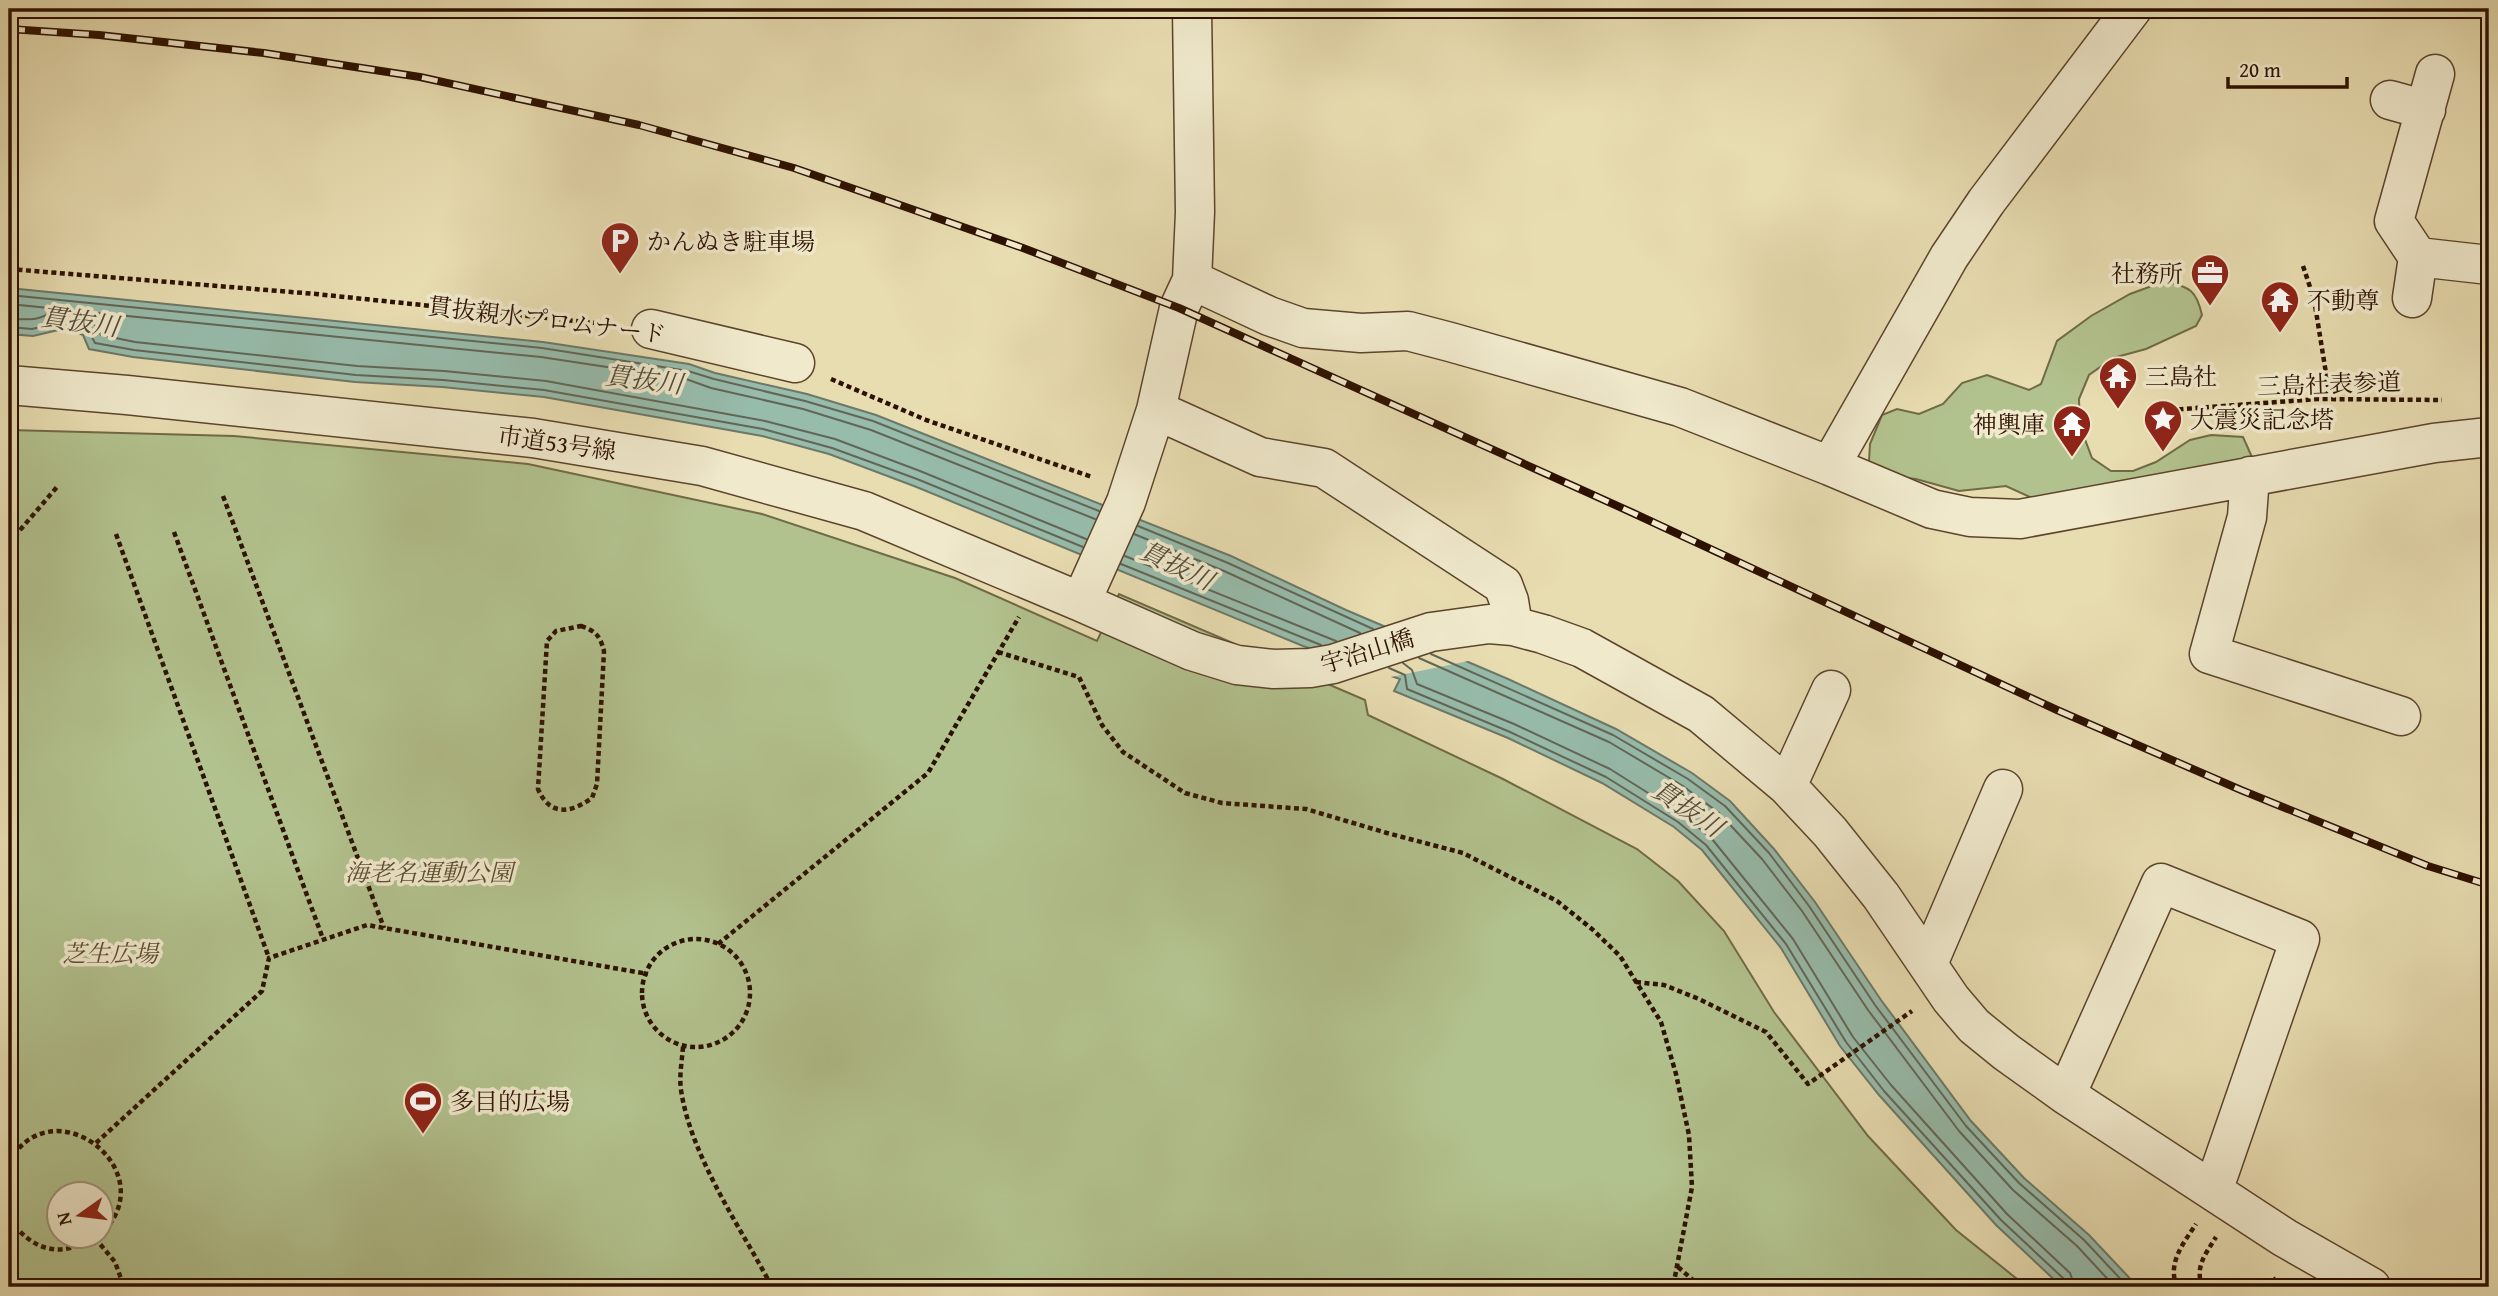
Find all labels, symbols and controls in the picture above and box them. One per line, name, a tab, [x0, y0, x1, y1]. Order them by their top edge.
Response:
scale bar	[2228, 46, 2348, 90]
text: 20 m	[2239, 54, 2281, 85]
parking icon: かんぬき駐車場	[599, 220, 641, 275]
place label: かんぬき駐車場	[647, 224, 815, 259]
office icon: 社務所	[2189, 252, 2231, 307]
place label: 社務所	[2111, 256, 2183, 291]
temple icon: 不動尊	[2259, 279, 2301, 334]
place label: 不動尊	[2307, 283, 2379, 318]
street label: 貫抜親水プロムナード	[426, 288, 668, 352]
water label: 貫抜川	[39, 296, 124, 346]
water label: 貫抜川	[603, 355, 688, 403]
temple icon: 三島社	[2097, 355, 2139, 410]
place label: 三島社	[2145, 359, 2217, 394]
street label: 三島社表参道	[2256, 364, 2402, 404]
place icon: 大震災記念塔	[2142, 398, 2184, 453]
place label: 大震災記念塔	[2190, 402, 2334, 437]
temple icon: 神輿庫	[2051, 403, 2093, 458]
place label: 神輿庫	[1973, 407, 2045, 442]
street label: 市道53号線	[496, 417, 618, 469]
water label: 貫抜川	[1133, 530, 1223, 601]
street label: 宇治山橋	[1316, 620, 1418, 682]
water label: 貫抜川	[1645, 770, 1734, 848]
park label: 海老名運動公園	[345, 855, 517, 890]
park label: 芝生広場	[62, 936, 160, 971]
sports icon: 多目的広場	[402, 1080, 444, 1135]
place label: 多目的広場	[450, 1084, 570, 1119]
north arrow	[46, 1180, 116, 1250]
text: N	[48, 1209, 79, 1229]

